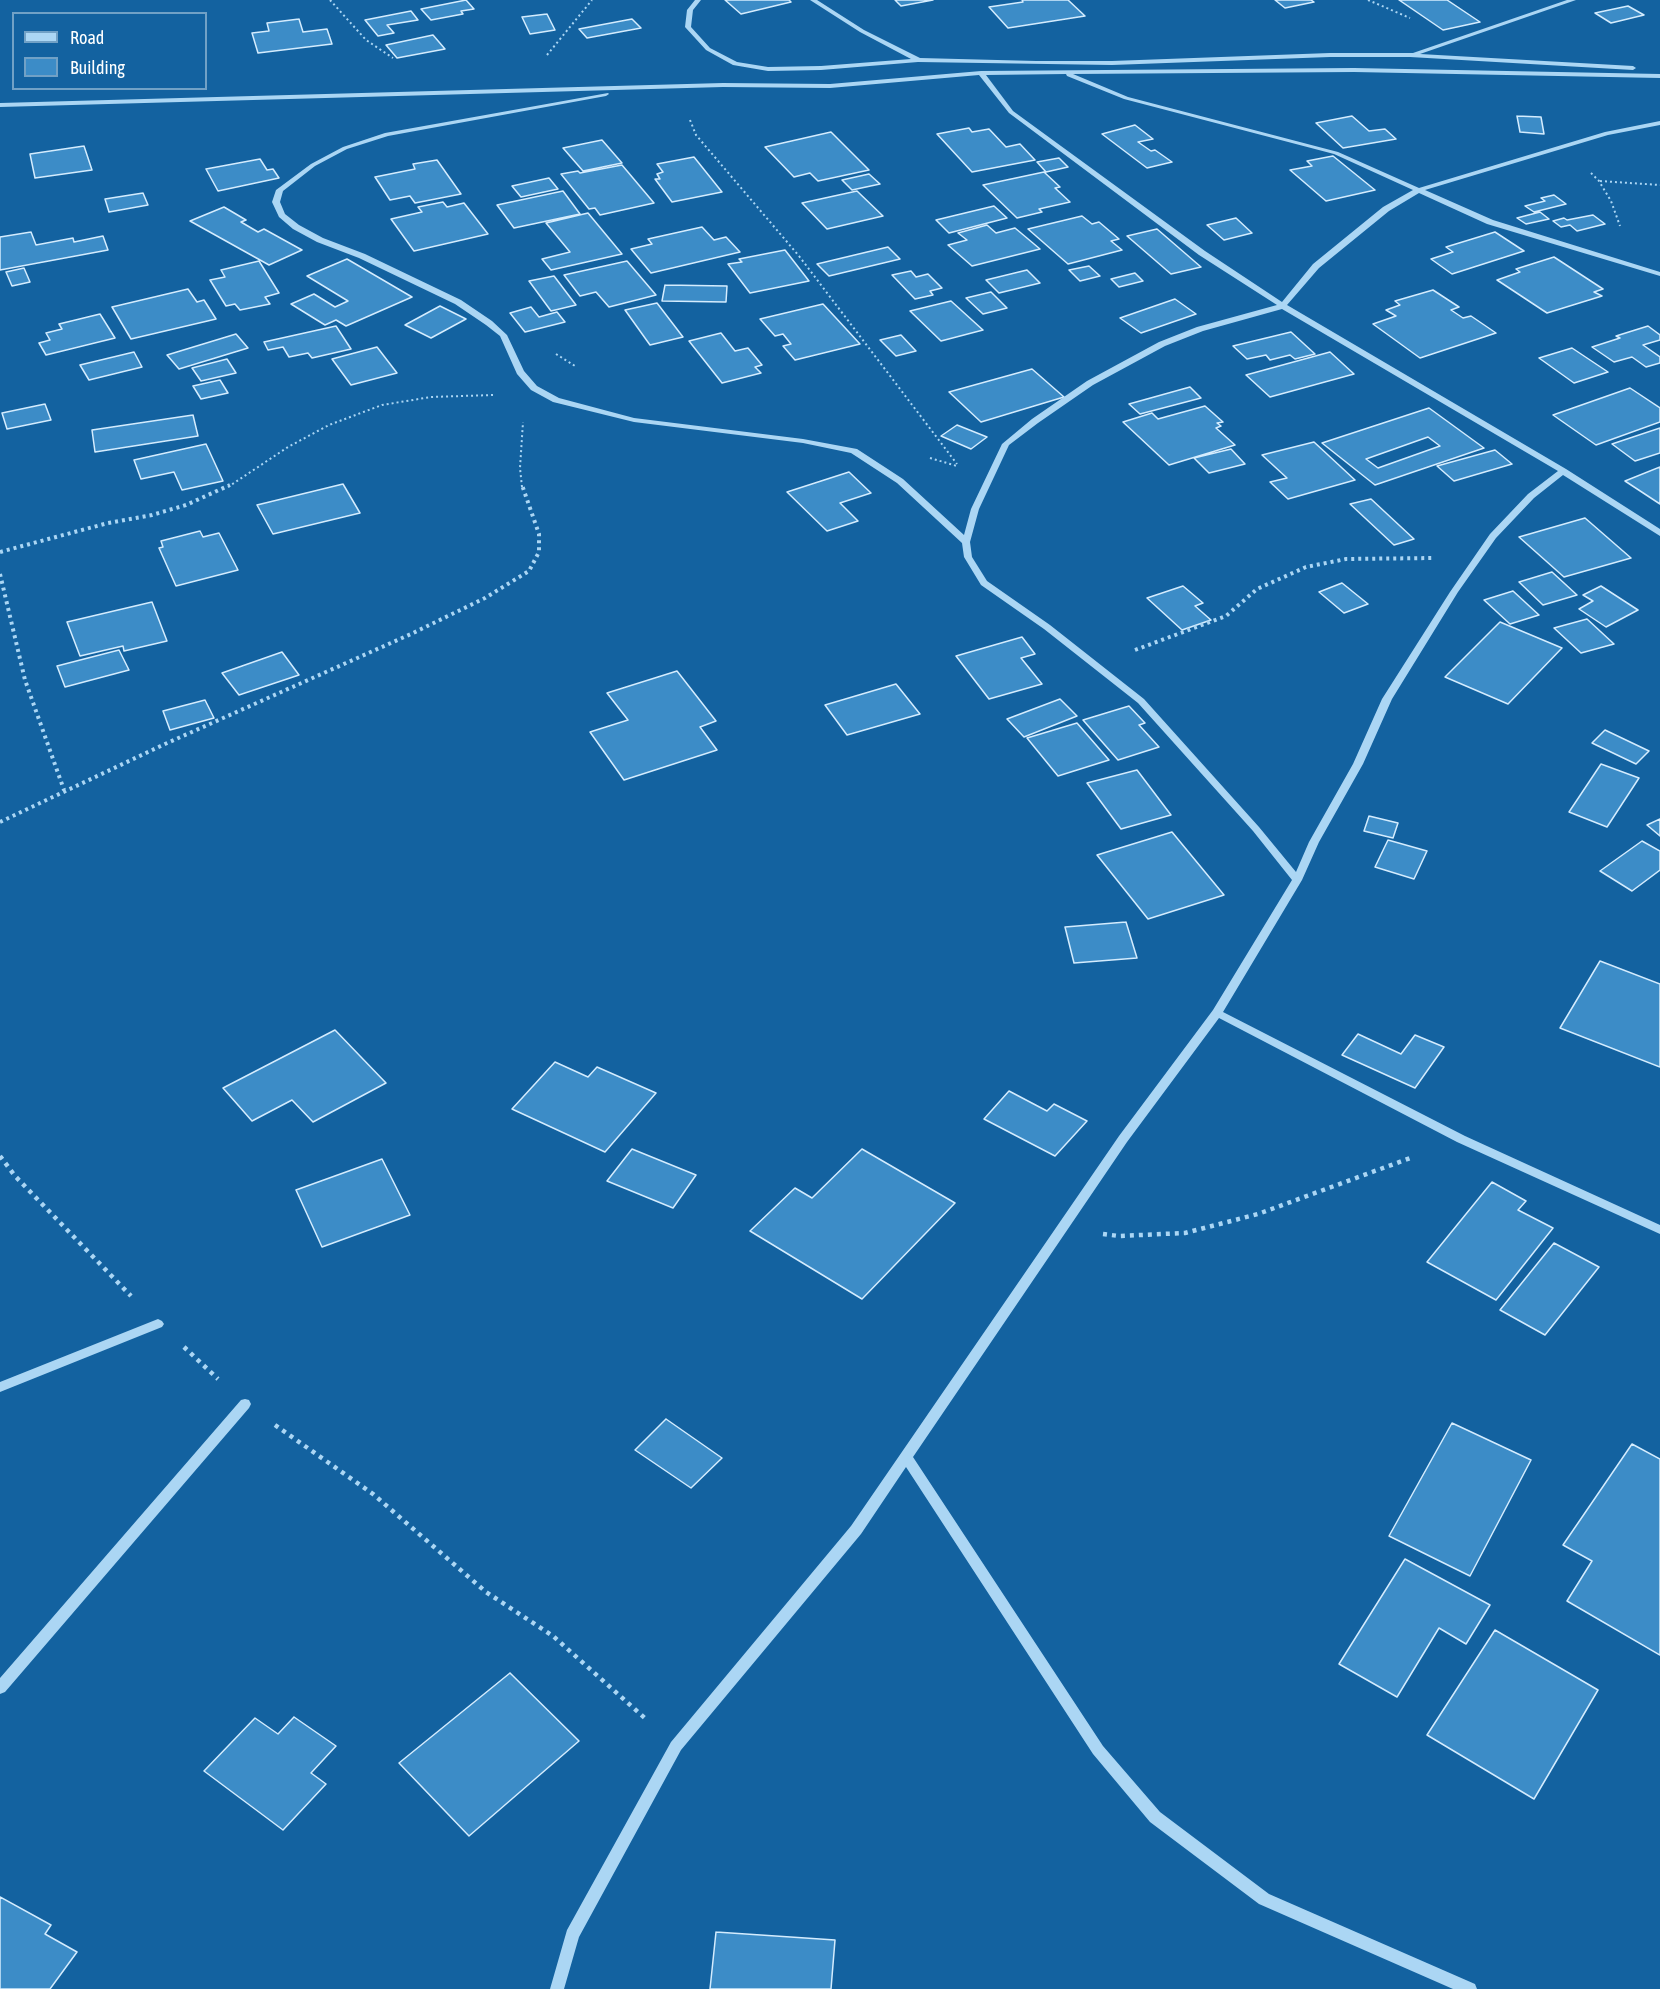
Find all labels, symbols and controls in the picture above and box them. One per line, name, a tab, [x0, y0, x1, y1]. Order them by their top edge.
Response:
legend	[12, 12, 207, 90]
text: Road	[70, 27, 104, 48]
text: Building	[70, 57, 125, 78]

